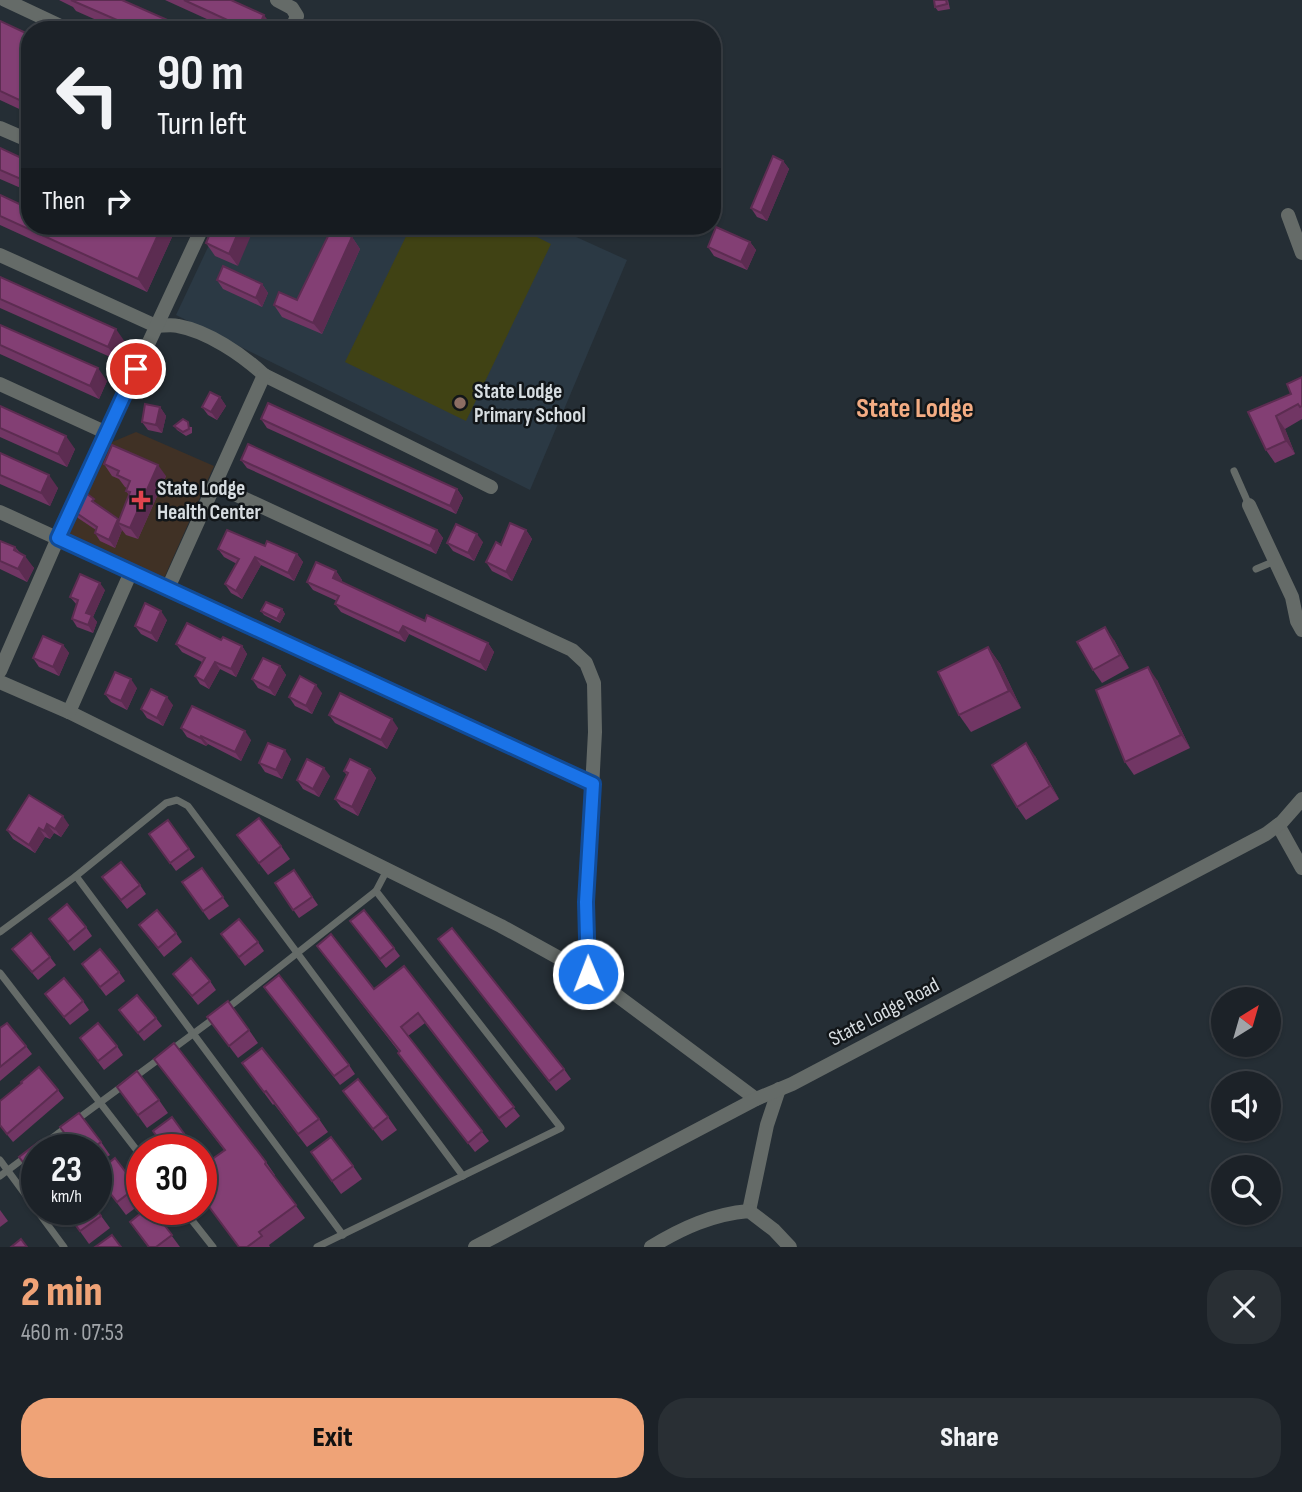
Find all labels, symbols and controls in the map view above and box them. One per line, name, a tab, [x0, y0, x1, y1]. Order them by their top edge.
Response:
text: 90 m	[157, 45, 244, 104]
icon: left	[42, 49, 133, 140]
text: Turn left	[157, 105, 247, 144]
icon: right	[99, 182, 137, 220]
text: Then	[42, 186, 85, 217]
pin	[106, 339, 166, 399]
icon: arrive	[117, 350, 155, 388]
place label: State Lodge Primary School	[474, 379, 586, 428]
district label: State Lodge	[856, 392, 974, 425]
marker: State Lodge Primary School	[452, 395, 468, 411]
place label: State Lodge Health Center	[157, 476, 261, 525]
marker: State Lodge Health Center	[131, 490, 151, 510]
position arrow	[551, 937, 625, 1011]
street label: State Lodge Road	[825, 972, 943, 1052]
north arrow	[1211, 987, 1281, 1057]
map controls	[1211, 987, 1281, 1225]
button: sound	[1211, 1071, 1281, 1141]
speed limit sign: 30	[126, 1134, 217, 1225]
text: 23	[51, 1149, 82, 1192]
button: search	[1211, 1155, 1281, 1225]
text: km/h	[51, 1186, 82, 1207]
text: 2 min	[21, 1267, 102, 1318]
button: close	[1207, 1270, 1281, 1344]
text: 460 m · 07:53	[21, 1319, 124, 1347]
button: Exit	[21, 1398, 644, 1478]
button: Share	[658, 1398, 1281, 1478]

